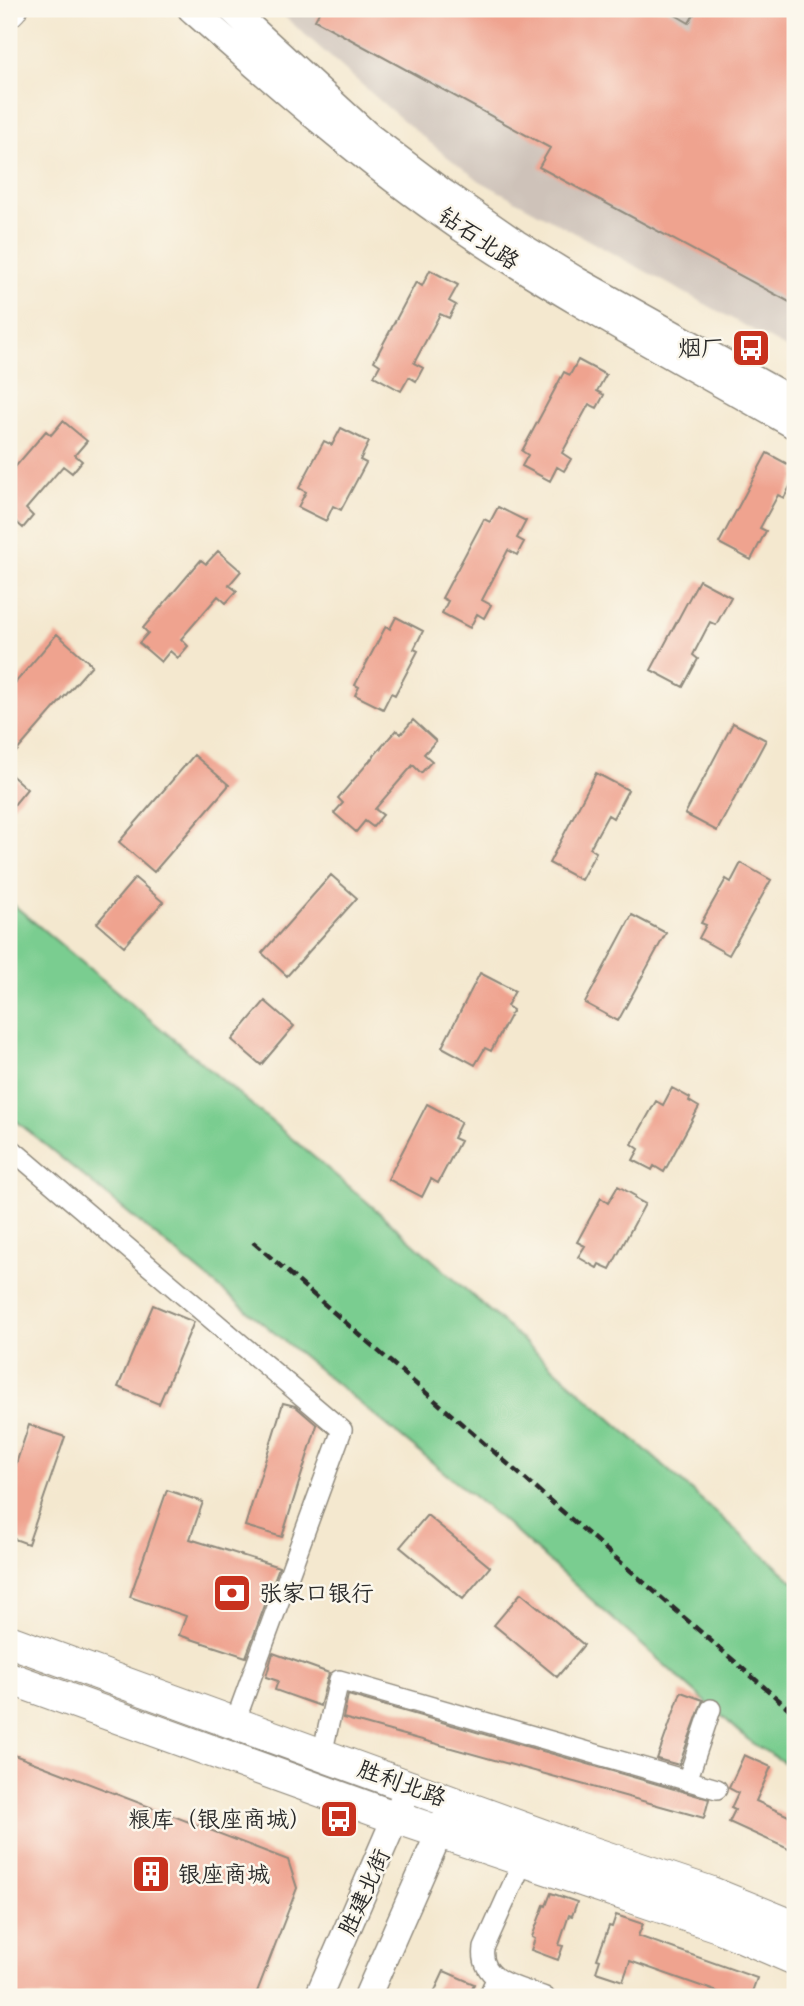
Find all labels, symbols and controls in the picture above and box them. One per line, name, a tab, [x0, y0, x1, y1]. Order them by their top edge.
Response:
street label: 钻石北路	[433, 200, 526, 275]
bus stop icon: 烟厂	[730, 327, 772, 369]
place label: 烟厂	[678, 333, 724, 362]
bank icon: 张家口银行	[211, 1572, 253, 1614]
place label: 张家口银行	[259, 1578, 374, 1607]
street label: 胜利北路	[354, 1753, 450, 1812]
bus stop icon: 粮库（银座商城）	[318, 1798, 360, 1840]
place label: 粮库（银座商城）	[128, 1804, 312, 1833]
street label: 胜建北街	[332, 1844, 395, 1940]
building icon: 银座商城	[130, 1853, 172, 1895]
place label: 银座商城	[178, 1859, 270, 1888]

